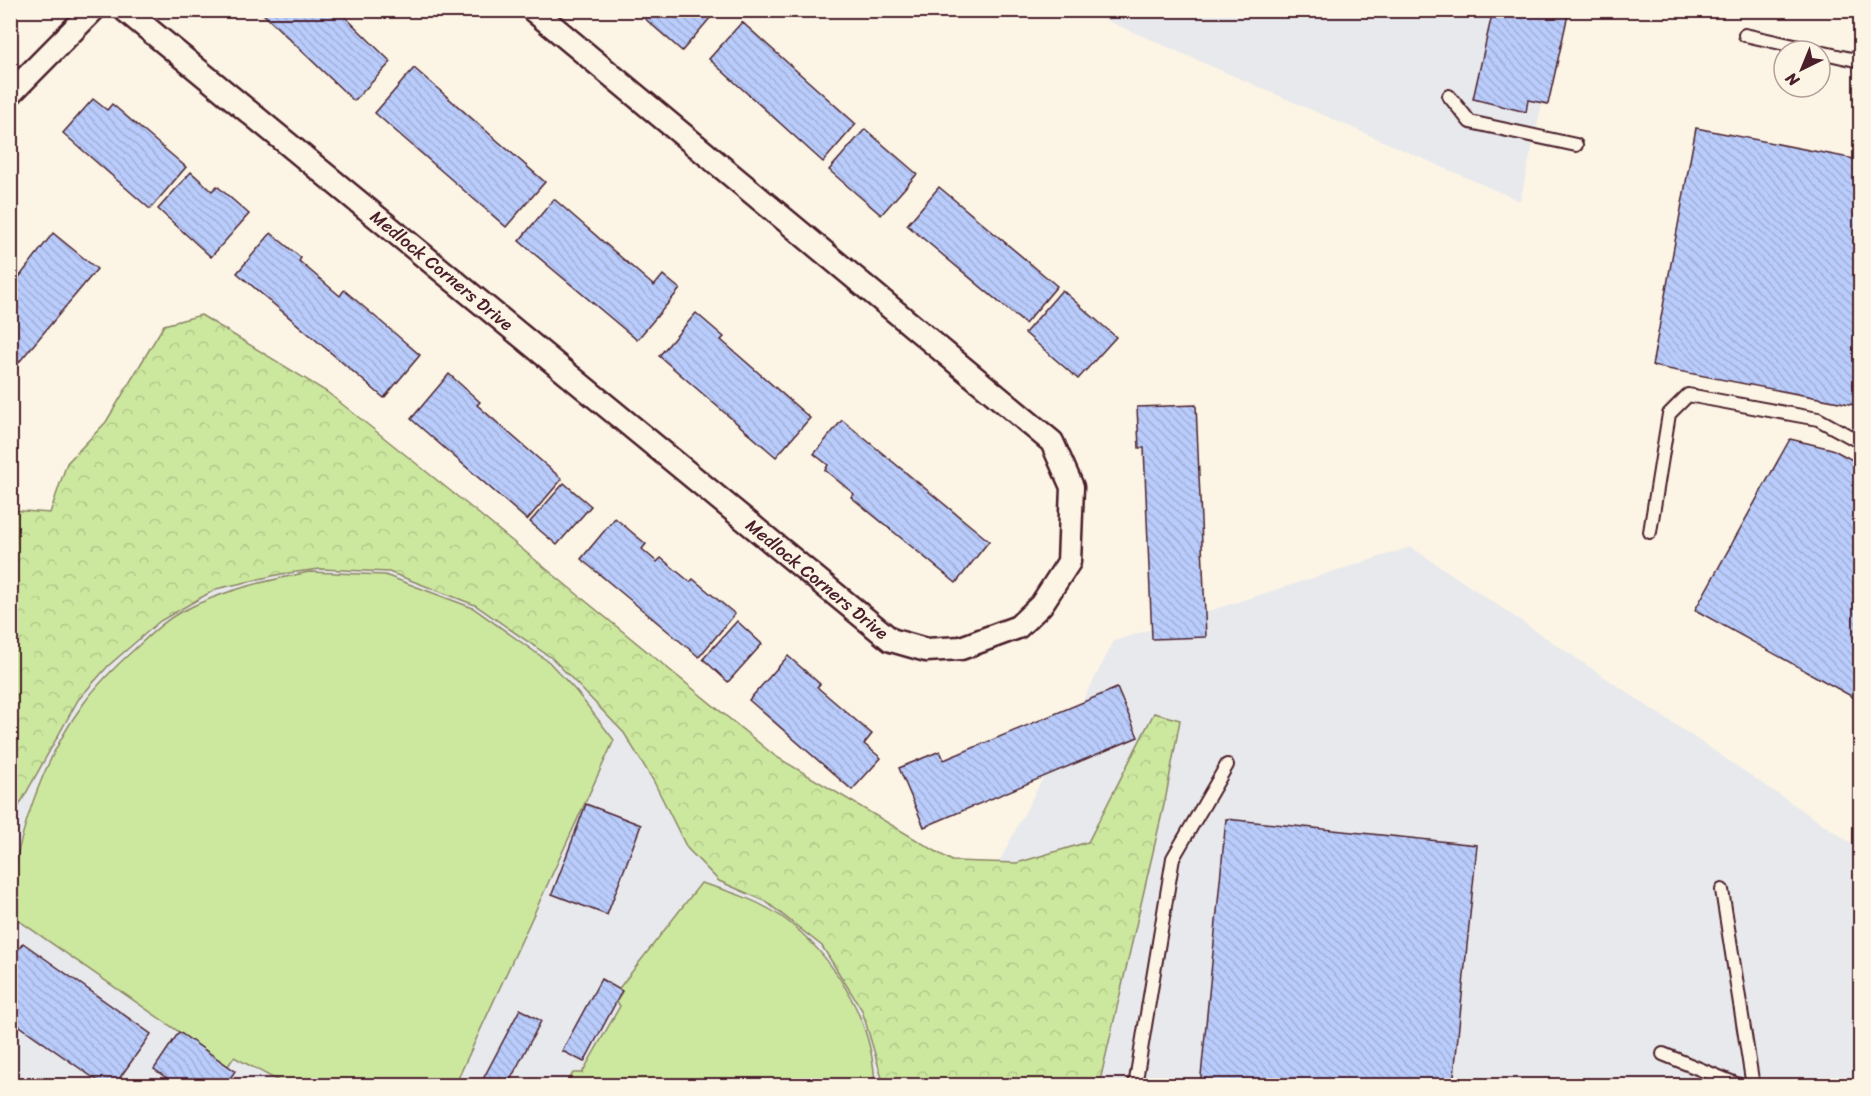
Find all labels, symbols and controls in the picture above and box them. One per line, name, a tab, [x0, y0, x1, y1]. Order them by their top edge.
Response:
north arrow	[1772, 39, 1832, 99]
text: N	[1778, 65, 1807, 95]
street label: Medlock Corners Drive	[363, 202, 521, 340]
street label: Medlock Corners Drive	[738, 510, 896, 648]

